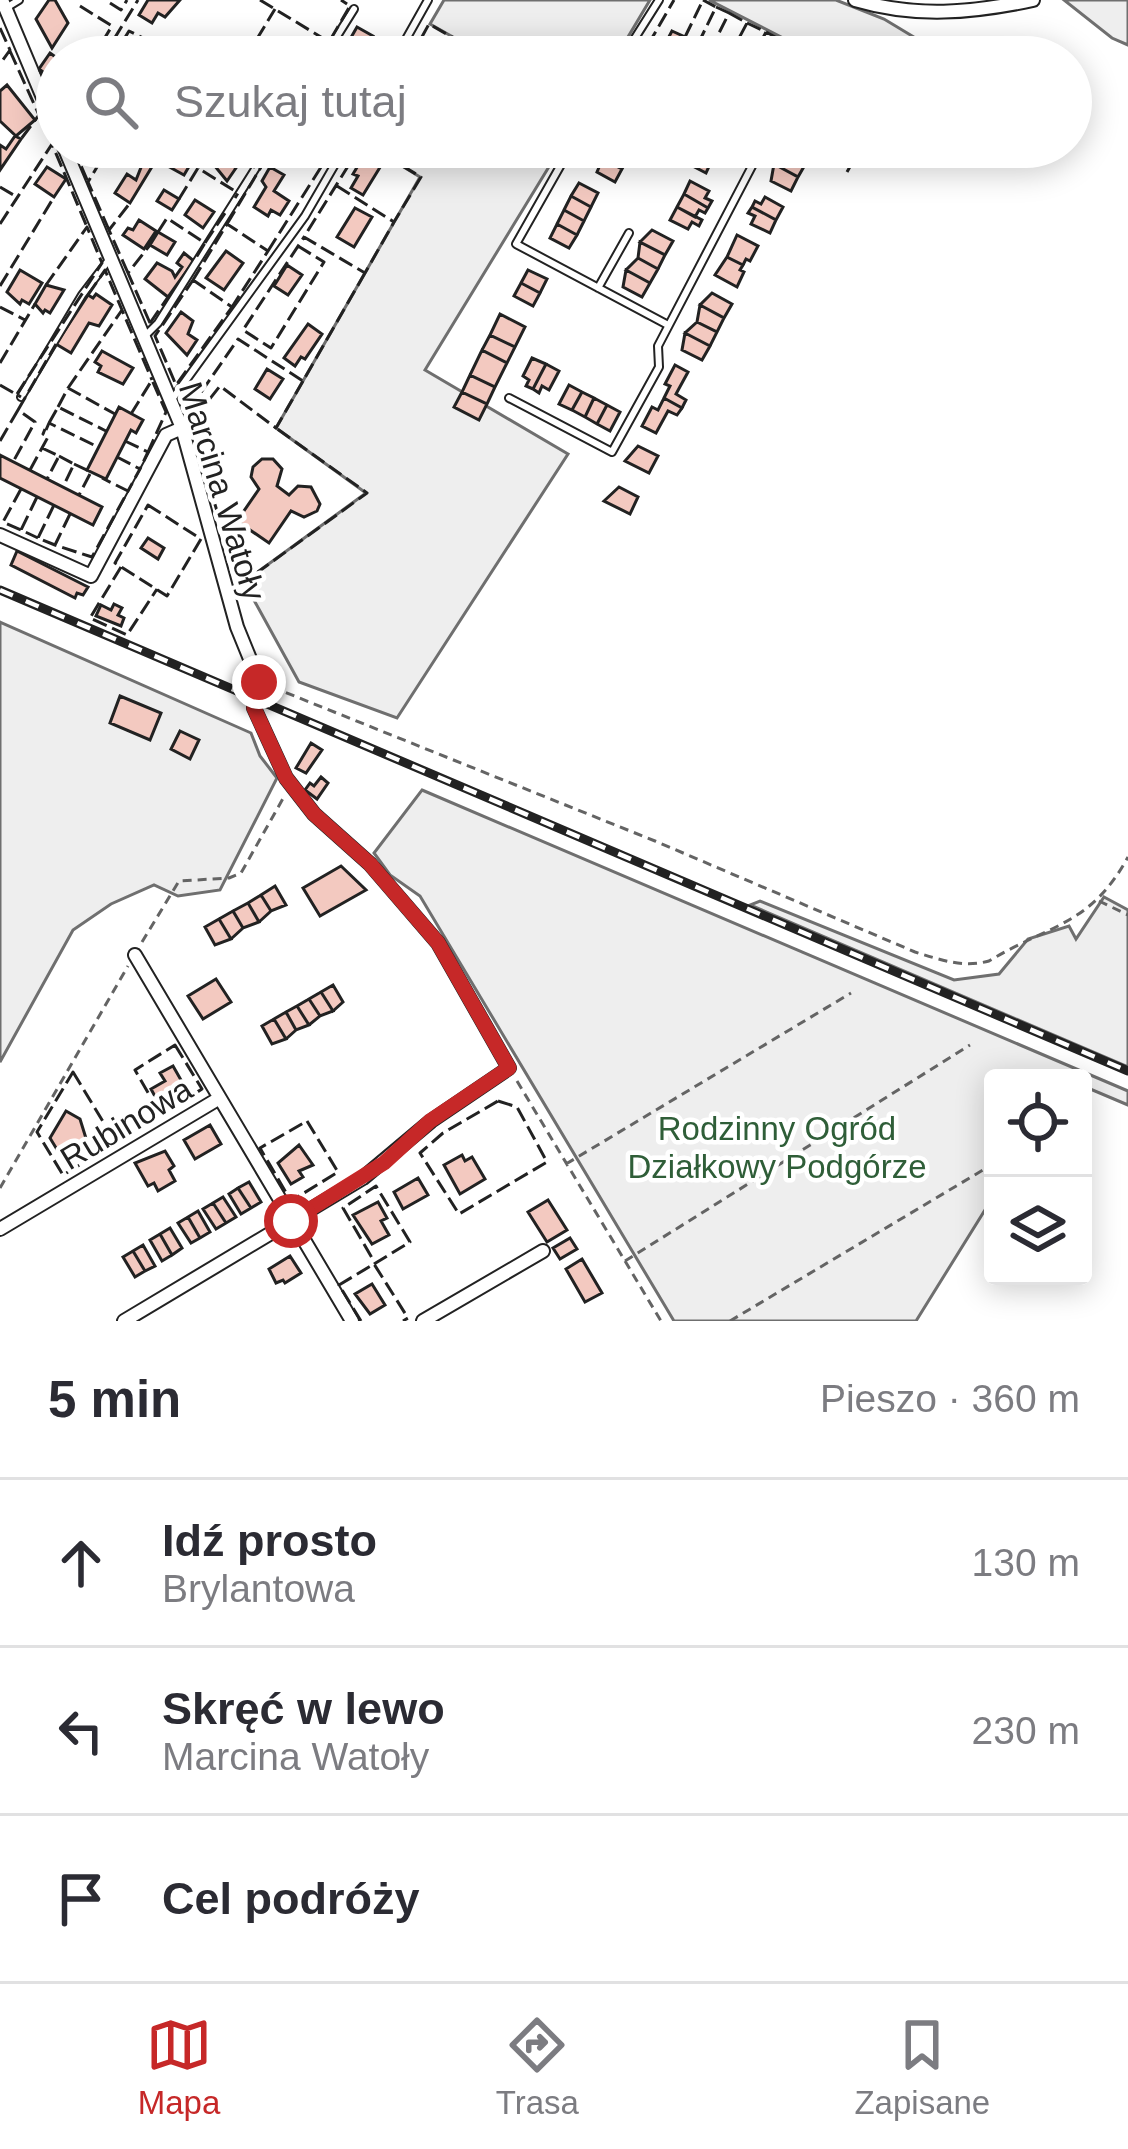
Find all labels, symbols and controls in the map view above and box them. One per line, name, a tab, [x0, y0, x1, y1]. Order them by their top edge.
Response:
search box	[36, 36, 1092, 168]
icon: search	[78, 69, 144, 135]
text: Szukaj tutaj	[174, 76, 407, 127]
street label: Marcina Watoły	[172, 378, 273, 605]
route end	[232, 655, 286, 709]
street label: Rubinowa	[54, 1069, 199, 1177]
map controls	[984, 1069, 1092, 1285]
button: locate	[984, 1069, 1092, 1177]
park label: Rodzinny Ogród Działkowy Podgórze	[628, 1110, 926, 1185]
button: layers	[984, 1177, 1092, 1285]
route start	[264, 1194, 318, 1248]
text: 5 min	[48, 1371, 181, 1428]
text: Pieszo · 360 m	[820, 1377, 1080, 1420]
text: Idź prosto	[162, 1515, 377, 1566]
icon: ahead	[48, 1530, 114, 1596]
text: 130 m	[972, 1541, 1080, 1584]
text: Brylantowa	[162, 1567, 355, 1610]
text: Skręć w lewo	[162, 1683, 445, 1734]
icon: left	[48, 1698, 114, 1764]
text: 230 m	[972, 1709, 1080, 1752]
text: Marcina Watoły	[162, 1735, 429, 1778]
icon: arrive	[48, 1866, 114, 1932]
text: Cel podróży	[162, 1873, 420, 1924]
tab: Mapa	[138, 2012, 220, 2122]
tab: Trasa	[496, 2012, 579, 2122]
tab: Zapisane	[854, 2012, 990, 2122]

